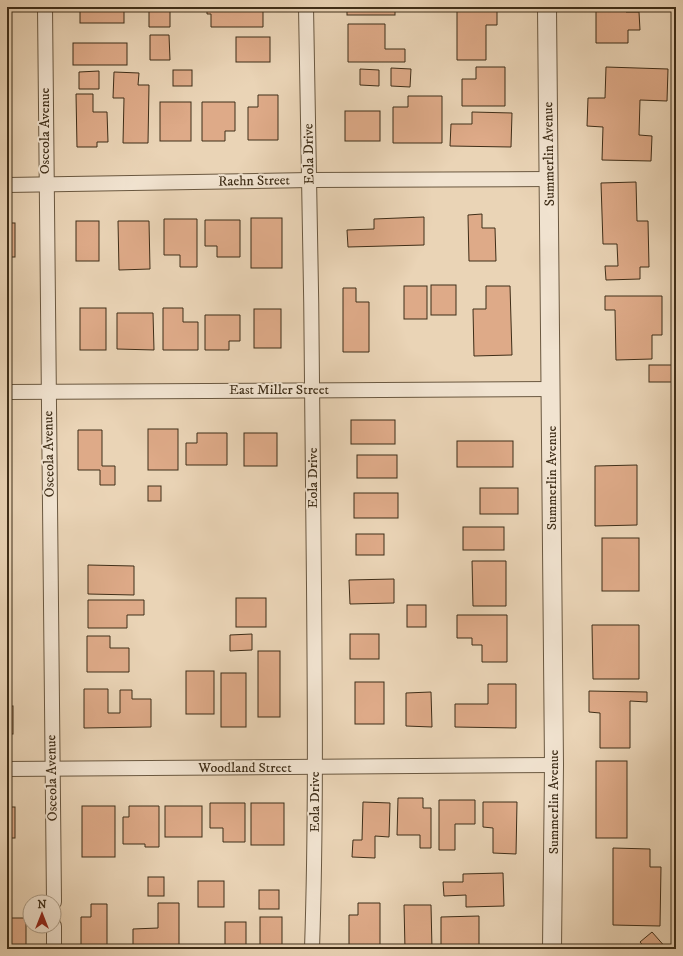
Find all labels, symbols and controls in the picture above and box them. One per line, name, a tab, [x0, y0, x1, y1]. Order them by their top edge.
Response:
street label: Osceola Avenue	[36, 87, 54, 174]
street label: Summerlin Avenue	[539, 101, 559, 206]
street label: Eola Drive	[299, 123, 319, 185]
street label: Raehn Street	[218, 171, 291, 191]
street label: East Miller Street	[229, 381, 329, 399]
street label: Osceola Avenue	[39, 410, 59, 498]
street label: Summerlin Avenue	[543, 426, 561, 530]
street label: Eola Drive	[304, 447, 322, 509]
street label: Osceola Avenue	[42, 734, 62, 822]
street label: Summerlin Avenue	[545, 750, 563, 854]
street label: Woodland Street	[197, 759, 292, 777]
street label: Eola Drive	[306, 771, 324, 833]
north arrow	[22, 894, 62, 934]
text: N	[37, 898, 47, 912]

